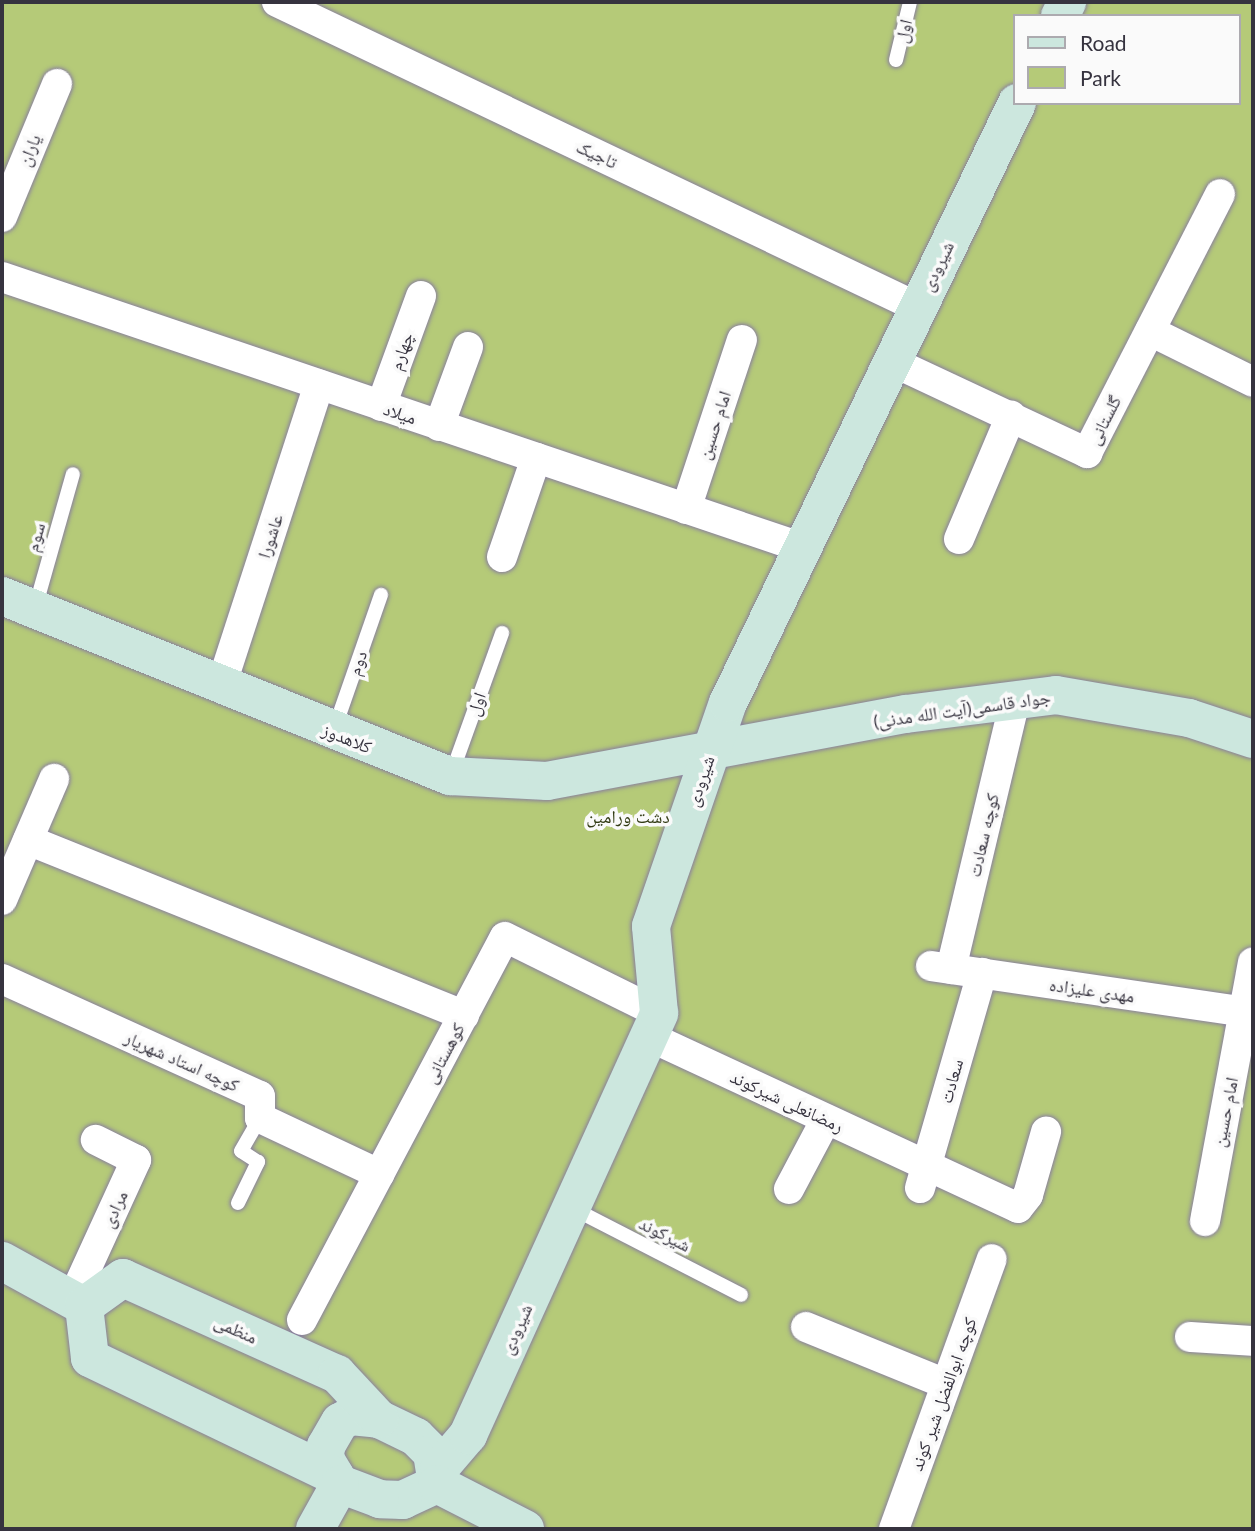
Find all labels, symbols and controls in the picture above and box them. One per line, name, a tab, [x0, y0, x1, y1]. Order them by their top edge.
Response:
legend	[1014, 14, 1241, 105]
street label: اول	[890, 17, 916, 45]
text: Road	[1080, 30, 1127, 55]
text: Park	[1080, 65, 1121, 90]
street label: یاران	[13, 131, 45, 169]
street label: تاجیک	[573, 135, 621, 173]
street label: شیرودی	[916, 238, 958, 294]
street label: چهارم	[384, 329, 418, 373]
street label: امام حسین	[693, 388, 735, 462]
street label: گلستانی	[1083, 392, 1125, 448]
street label: میلاد	[381, 398, 419, 428]
street label: عاشورا	[253, 511, 287, 561]
street label: سوم	[21, 520, 49, 554]
street label: دوم	[343, 648, 371, 678]
street label: جواد قاسمی(آیت الله مدنی)	[872, 686, 1052, 732]
street label: اول	[462, 689, 490, 719]
street label: کلاهدوز	[319, 718, 375, 758]
street label: شیرودی	[681, 753, 719, 809]
street label: کوچه سعادت	[963, 791, 1003, 879]
park label: دشت ورامین	[586, 805, 670, 827]
street label: مهدی علیزاده	[1048, 973, 1136, 1007]
street label: کوهستانی	[419, 1019, 469, 1087]
street label: کوچه استاد شهریار	[121, 1026, 243, 1096]
street label: سعادت	[934, 1056, 968, 1106]
street label: رمضانعلی شیرکوند	[727, 1065, 847, 1137]
street label: امام حسین	[1208, 1075, 1242, 1149]
street label: مرادی	[96, 1187, 132, 1231]
street label: شیرکوند	[636, 1212, 694, 1256]
street label: شیرودی	[495, 1301, 537, 1357]
street label: منظمی	[211, 1310, 261, 1348]
street label: کوچه ابوالفضل شیر کوند	[905, 1314, 981, 1474]

